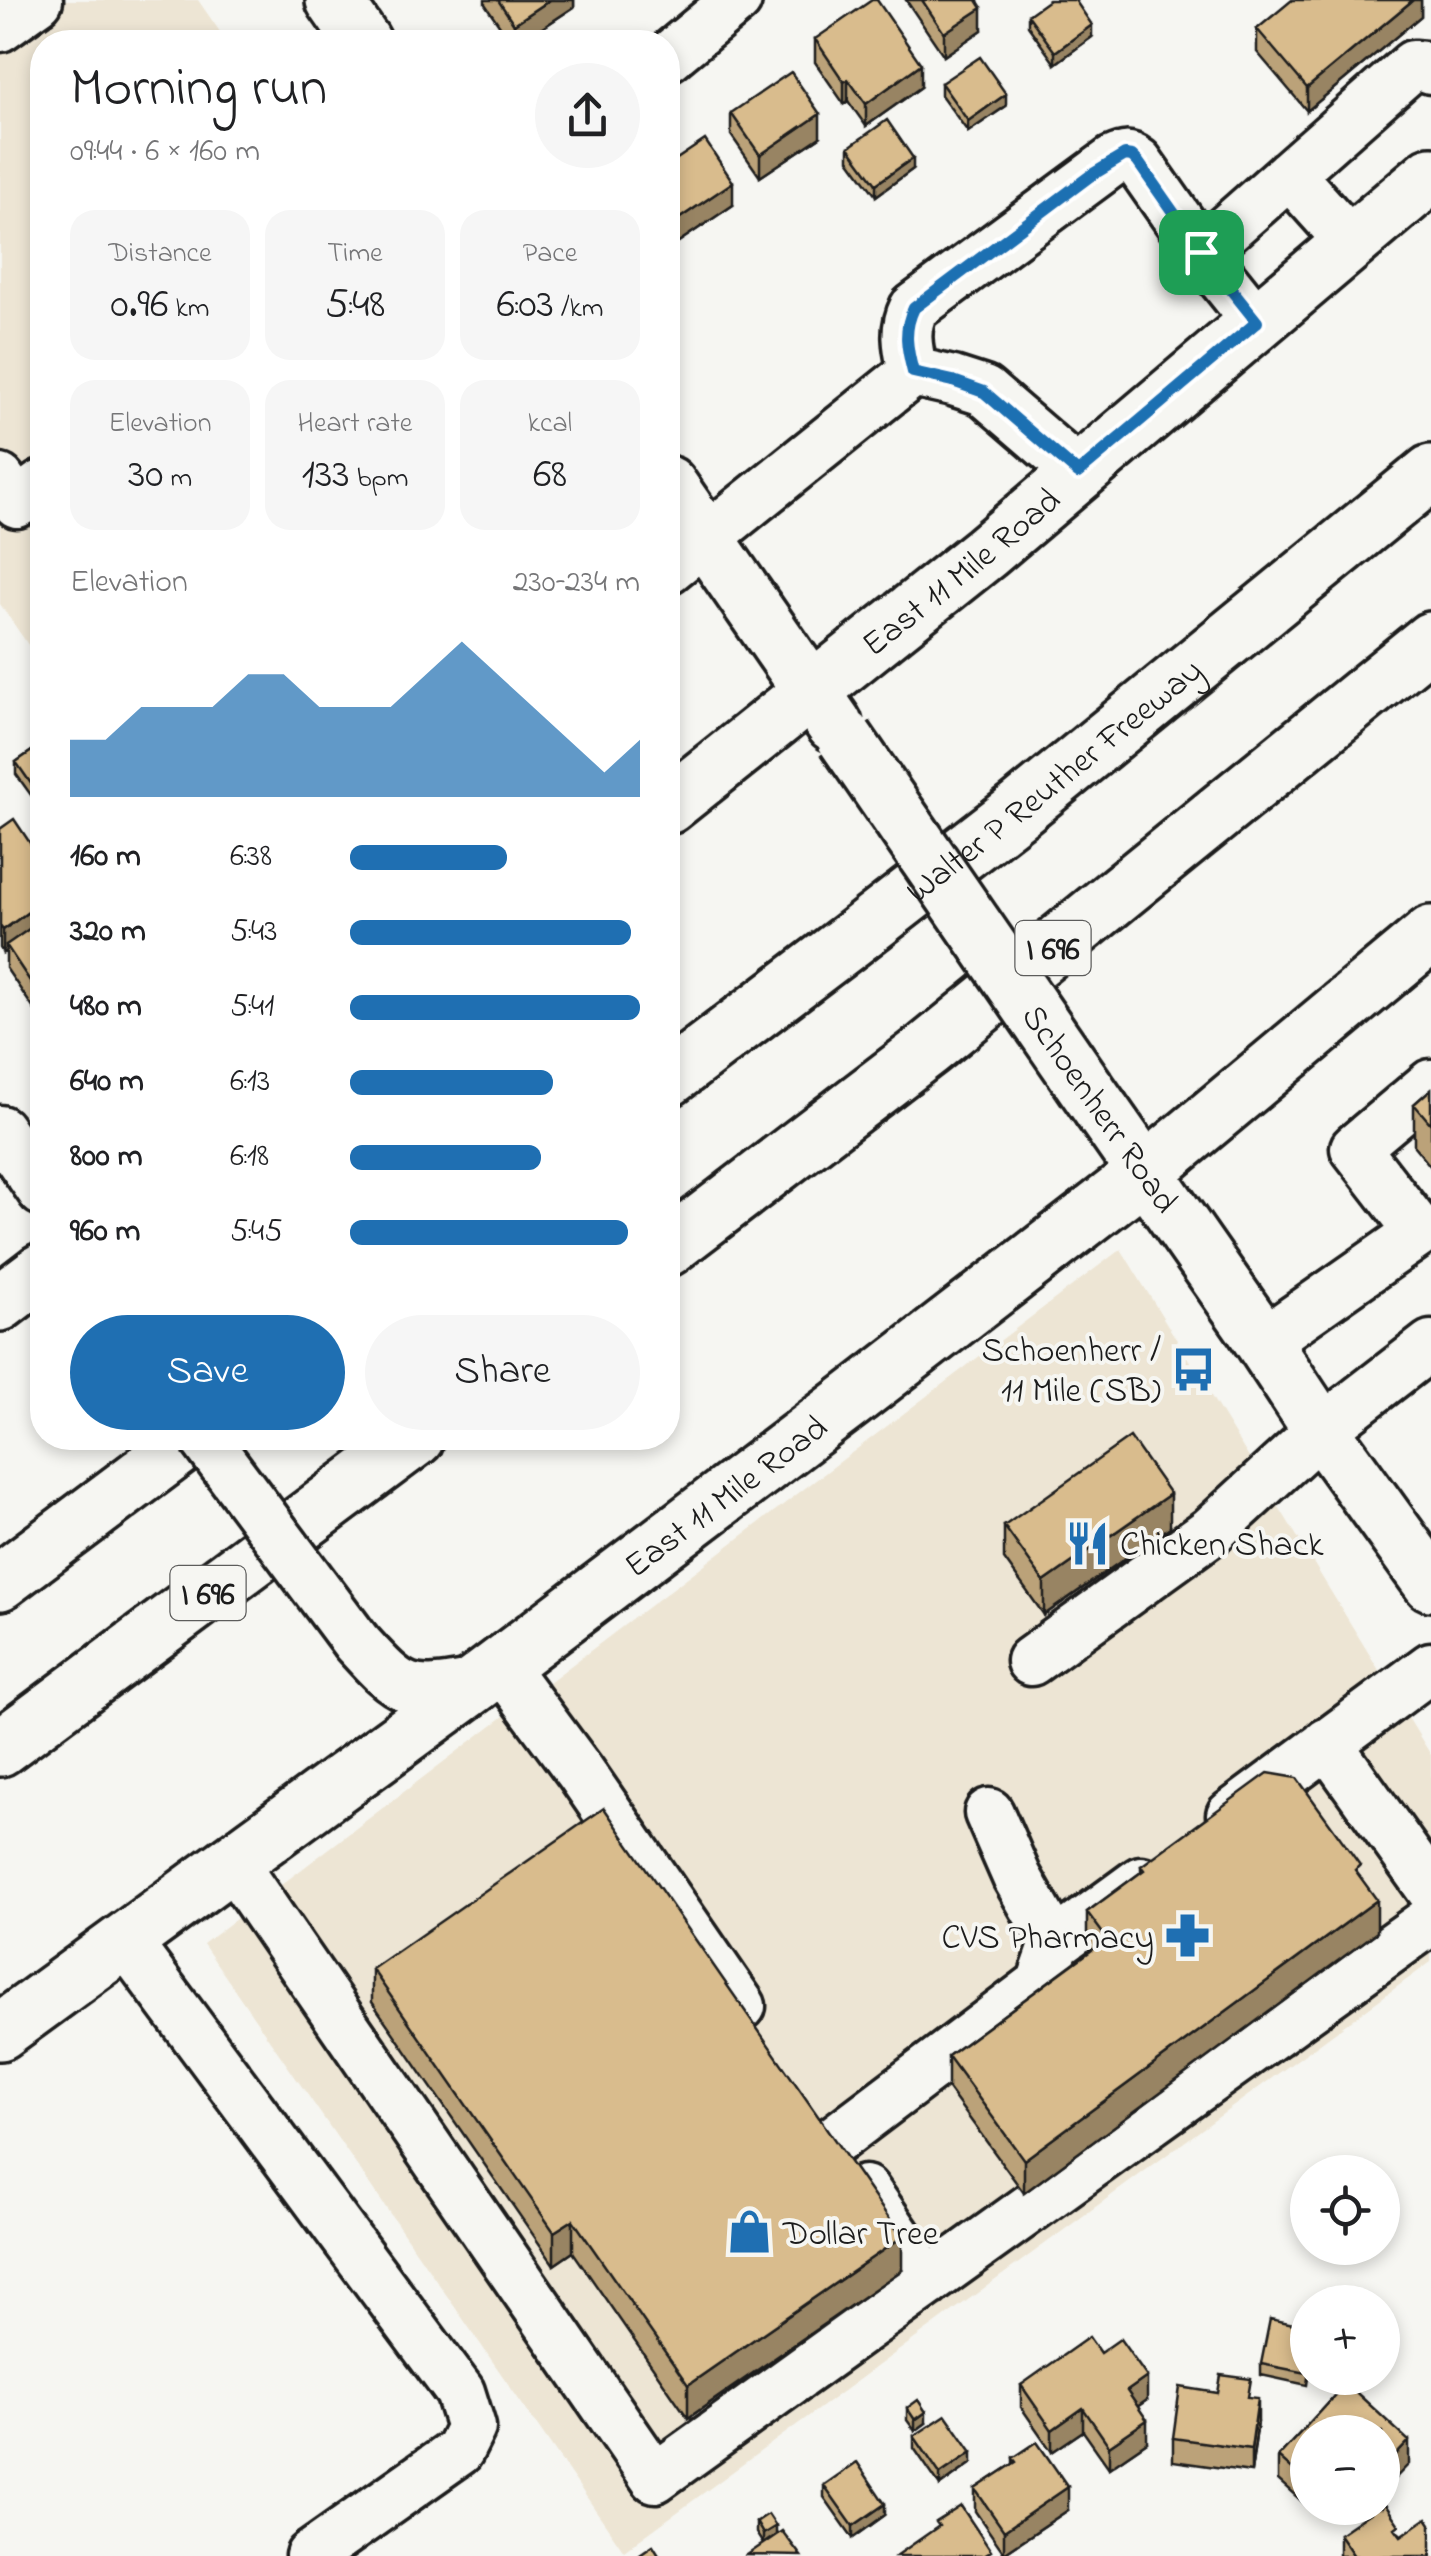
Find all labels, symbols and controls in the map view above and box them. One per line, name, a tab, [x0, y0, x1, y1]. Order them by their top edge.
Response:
text: Morning run	[70, 51, 327, 131]
button: share	[535, 63, 640, 168]
text: 09:44 · 6 × 160 m	[70, 129, 260, 176]
pin	[1159, 210, 1244, 295]
icon: arrive	[1174, 225, 1229, 280]
text: Distance	[108, 234, 212, 275]
text: Time	[327, 234, 383, 275]
text: Pace	[523, 234, 577, 275]
text: 0.96	[111, 275, 168, 336]
text: 5:48	[325, 275, 385, 336]
text: 6:03	[496, 275, 554, 336]
text: km	[168, 289, 209, 330]
text: /km	[554, 289, 604, 330]
text: Elevation	[109, 404, 211, 445]
text: Heart rate	[298, 404, 412, 445]
text: kcal	[528, 404, 572, 445]
text: 30	[128, 445, 163, 506]
text: 133	[302, 445, 350, 506]
text: 68	[533, 445, 567, 506]
text: m	[163, 459, 192, 500]
text: bpm	[350, 459, 408, 500]
street label: East 11 Mile Road	[852, 477, 1073, 671]
text: Elevation	[70, 560, 188, 607]
text: 230–234 m	[513, 560, 640, 607]
street label: Walter P Reuther Freeway	[896, 647, 1215, 917]
text: 160 m	[70, 834, 141, 881]
text: 6:38	[230, 834, 272, 881]
text: 320 m	[70, 909, 146, 956]
text: 5:43	[230, 909, 277, 956]
road number: I 696	[1016, 921, 1090, 975]
text: 480 m	[70, 984, 142, 1031]
text: 5:41	[230, 984, 274, 1031]
street label: Schoenherr Road	[1007, 995, 1189, 1225]
text: 640 m	[70, 1059, 144, 1106]
text: 6:13	[230, 1059, 270, 1106]
text: 800 m	[70, 1134, 142, 1181]
text: 6:18	[230, 1134, 269, 1181]
text: 960 m	[70, 1209, 140, 1256]
text: 5:45	[230, 1209, 283, 1256]
button: Save	[70, 1315, 345, 1430]
button: Share	[365, 1315, 640, 1430]
place label: Schoenherr / 11 Mile (SB)	[982, 1327, 1161, 1418]
bus stop icon: Schoenherr / 11 Mile (SB)	[1170, 1345, 1218, 1393]
street label: East 11 Mile Road	[615, 1404, 840, 1592]
restaurant icon: Chicken Shack	[1063, 1519, 1111, 1567]
place label: Chicken Shack	[1120, 1521, 1324, 1572]
road number: I 696	[170, 1566, 246, 1620]
pharmacy icon: CVS Pharmacy	[1163, 1912, 1211, 1960]
place label: CVS Pharmacy	[942, 1914, 1154, 1965]
map controls	[1290, 2155, 1400, 2525]
button: locate	[1290, 2155, 1400, 2265]
shop icon: Dollar Tree	[726, 2208, 774, 2256]
place label: Dollar Tree	[782, 2210, 939, 2261]
button: +	[1290, 2285, 1400, 2395]
button: −	[1290, 2415, 1400, 2525]

